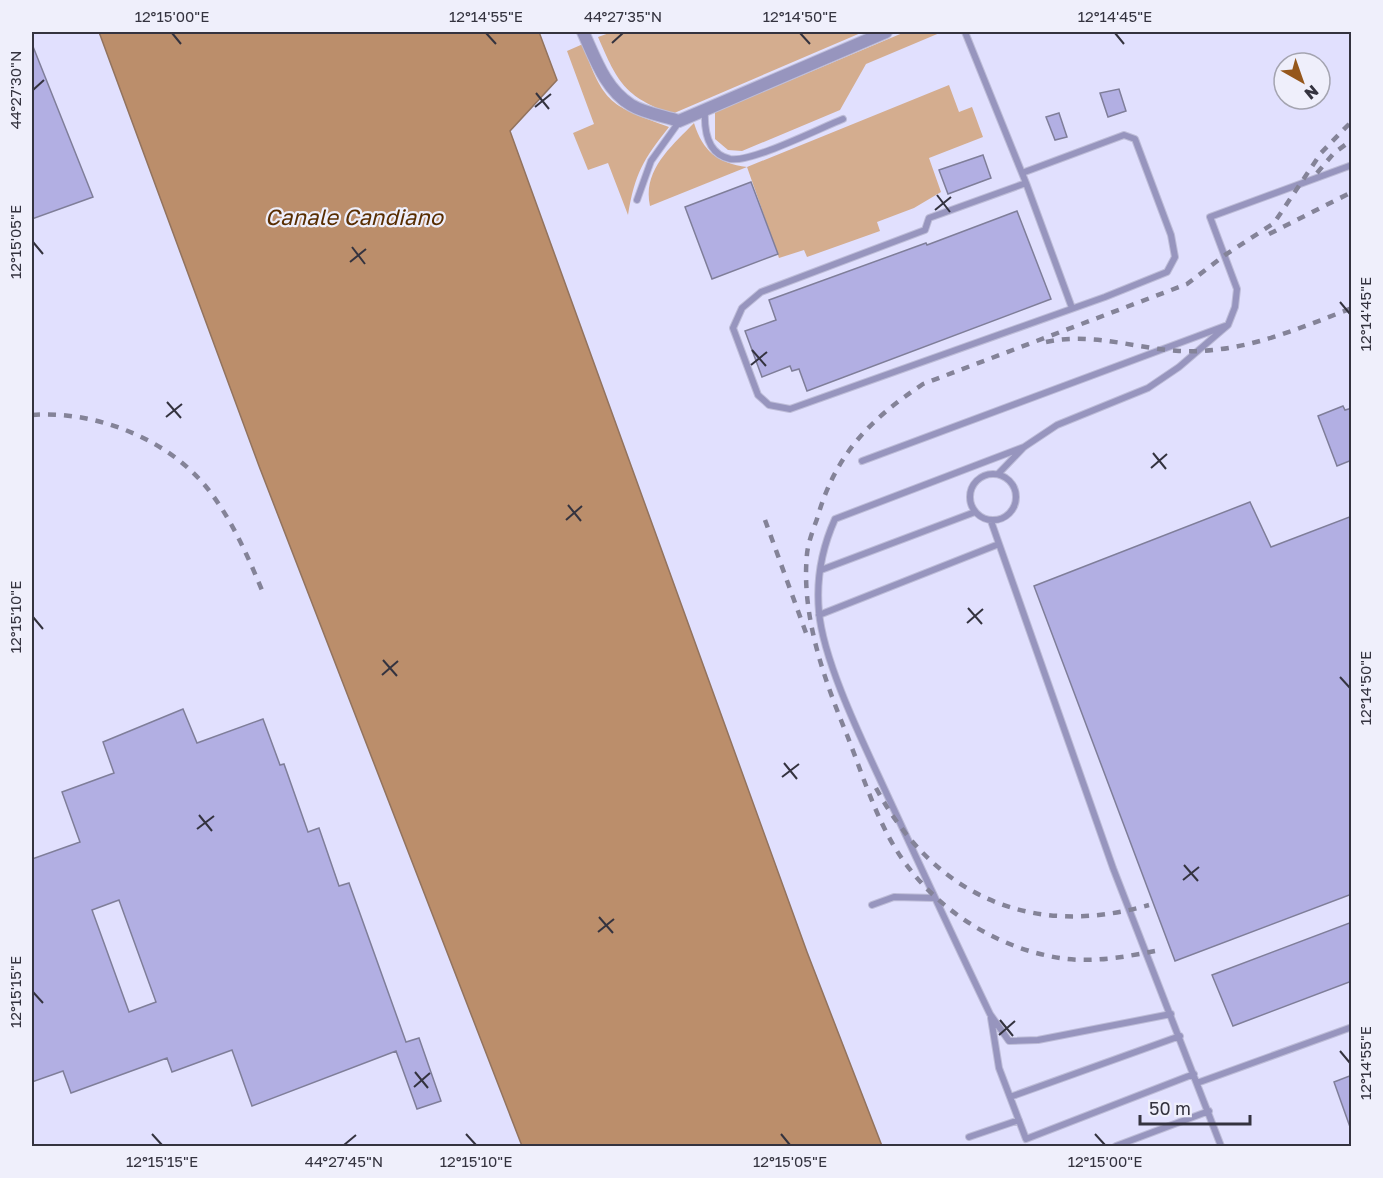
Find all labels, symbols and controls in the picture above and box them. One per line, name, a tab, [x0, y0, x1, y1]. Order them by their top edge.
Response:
text: 12°15'00"E	[135, 7, 209, 25]
text: 12°14'55"E	[449, 7, 523, 25]
text: 44°27'35"N	[584, 7, 662, 25]
text: 12°14'50"E	[763, 7, 837, 25]
text: 12°14'45"E	[1078, 7, 1152, 25]
text: 44°27'30"N	[6, 51, 24, 129]
north arrow	[1272, 51, 1332, 111]
text: N	[1301, 81, 1323, 104]
water label: Canale Candiano	[265, 203, 445, 230]
text: 12°15'05"E	[6, 205, 24, 279]
text: 12°14'45"E	[1356, 277, 1374, 351]
text: 12°15'10"E	[6, 581, 24, 653]
text: 12°14'50"E	[1356, 651, 1374, 725]
text: 12°15'15"E	[6, 956, 24, 1028]
text: 12°14'55"E	[1356, 1026, 1374, 1100]
scale bar	[1140, 1088, 1250, 1126]
text: 50 m	[1149, 1097, 1191, 1119]
text: 12°15'15"E	[126, 1152, 198, 1170]
text: 44°27'45"N	[305, 1152, 383, 1170]
text: 12°15'10"E	[440, 1152, 512, 1170]
text: 12°15'05"E	[753, 1152, 827, 1170]
text: 12°15'00"E	[1068, 1152, 1142, 1170]

